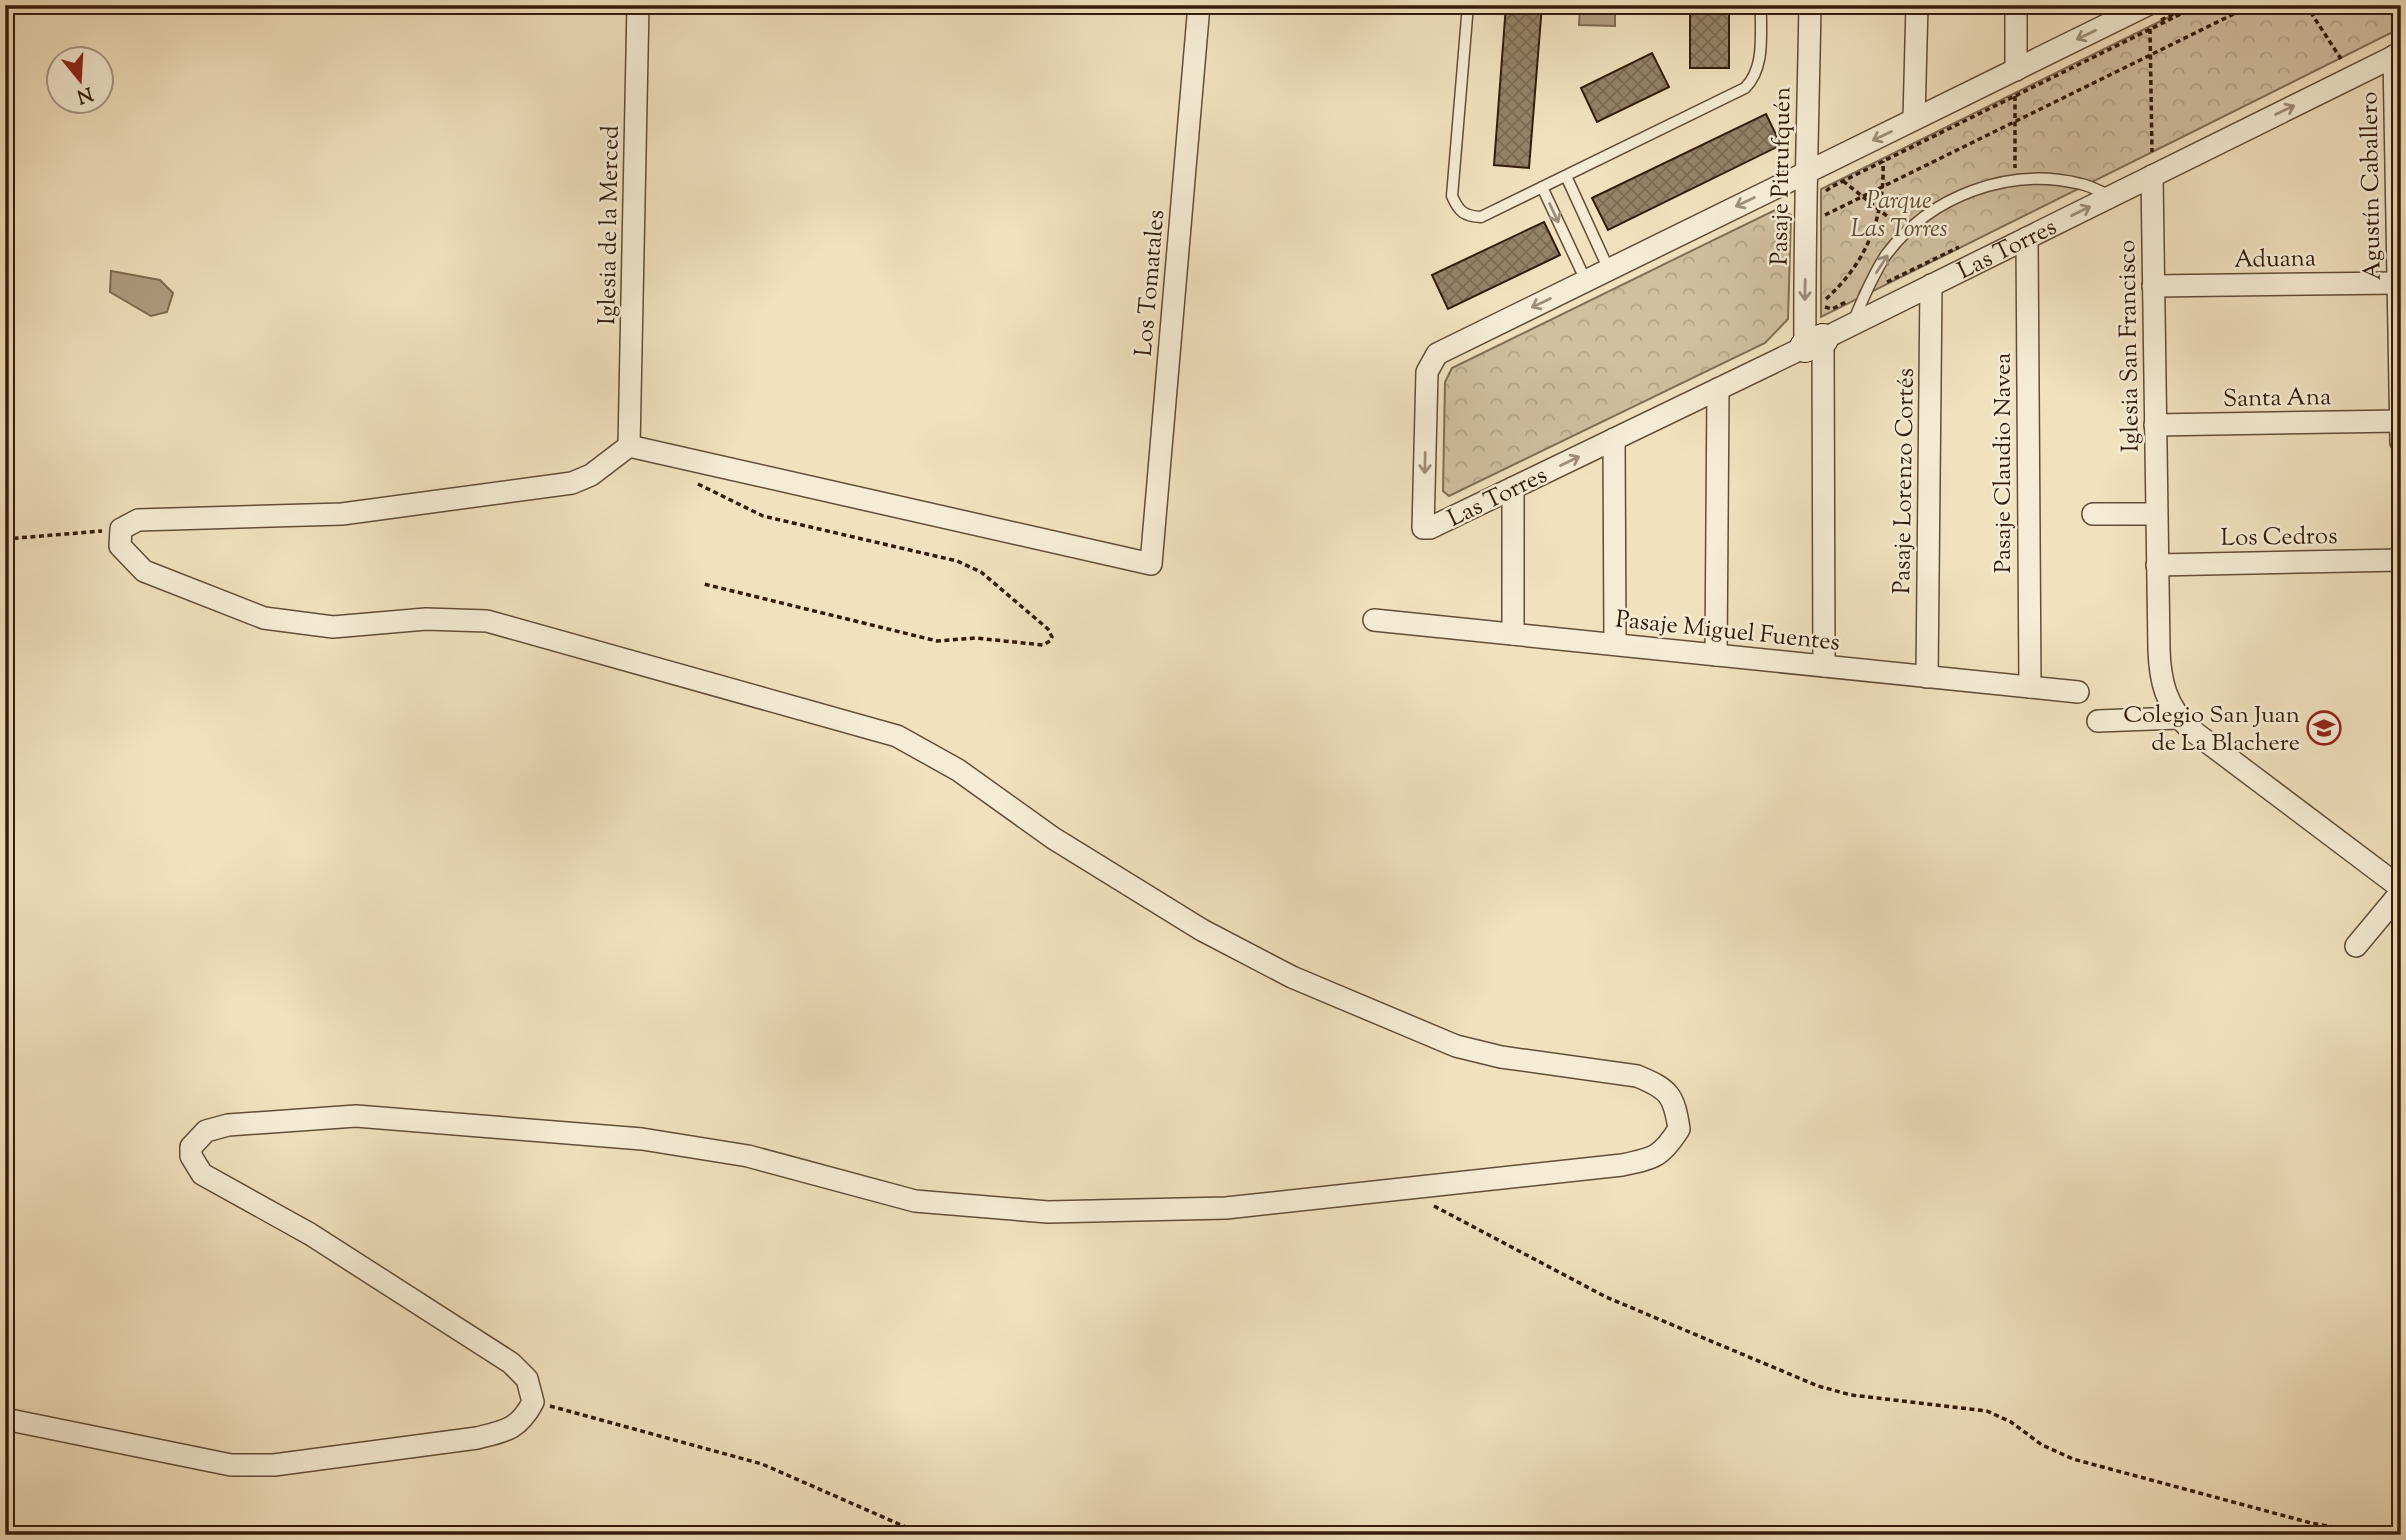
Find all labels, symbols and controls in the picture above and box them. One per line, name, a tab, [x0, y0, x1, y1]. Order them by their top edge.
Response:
one-way arrow	[2076, 29, 2097, 43]
north arrow	[46, 46, 116, 116]
text: N	[73, 79, 96, 109]
street label: Pasaje Pitrufquén	[1763, 86, 1801, 266]
street label: Agustín Caballero	[2353, 91, 2391, 281]
one-way arrow	[2274, 102, 2295, 116]
street label: Iglesia de la Merced	[591, 125, 629, 325]
one-way arrow	[1872, 129, 1893, 143]
park label: Parque Las Torres	[1851, 185, 1947, 247]
one-way arrow	[1735, 196, 1756, 210]
one-way arrow	[1548, 202, 1561, 223]
one-way arrow	[2070, 204, 2091, 218]
street label: Los Tomatales	[1128, 208, 1174, 358]
street label: Las Torres	[1952, 211, 2063, 289]
street label: Iglesia San Francisco	[2111, 240, 2149, 452]
street label: Aduana	[2234, 242, 2316, 278]
one-way arrow	[1875, 254, 1889, 274]
one-way arrow	[1798, 278, 1812, 301]
one-way arrow	[1531, 296, 1552, 310]
street label: Pasaje Claudio Navea	[1987, 353, 2021, 573]
street label: Pasaje Lorenzo Cortés	[1886, 368, 1924, 595]
street label: Santa Ana	[2223, 381, 2332, 417]
one-way arrow	[1418, 451, 1432, 474]
one-way arrow	[1559, 453, 1580, 467]
street label: Las Torres	[1443, 459, 1553, 536]
street label: Los Cedros	[2220, 520, 2338, 556]
street label: Pasaje Miguel Fuentes	[1614, 603, 1842, 661]
place label: Colegio San Juan de La Blachere	[2123, 699, 2300, 761]
school or university icon: Colegio San Juan de La Blachere	[2305, 709, 2343, 747]

